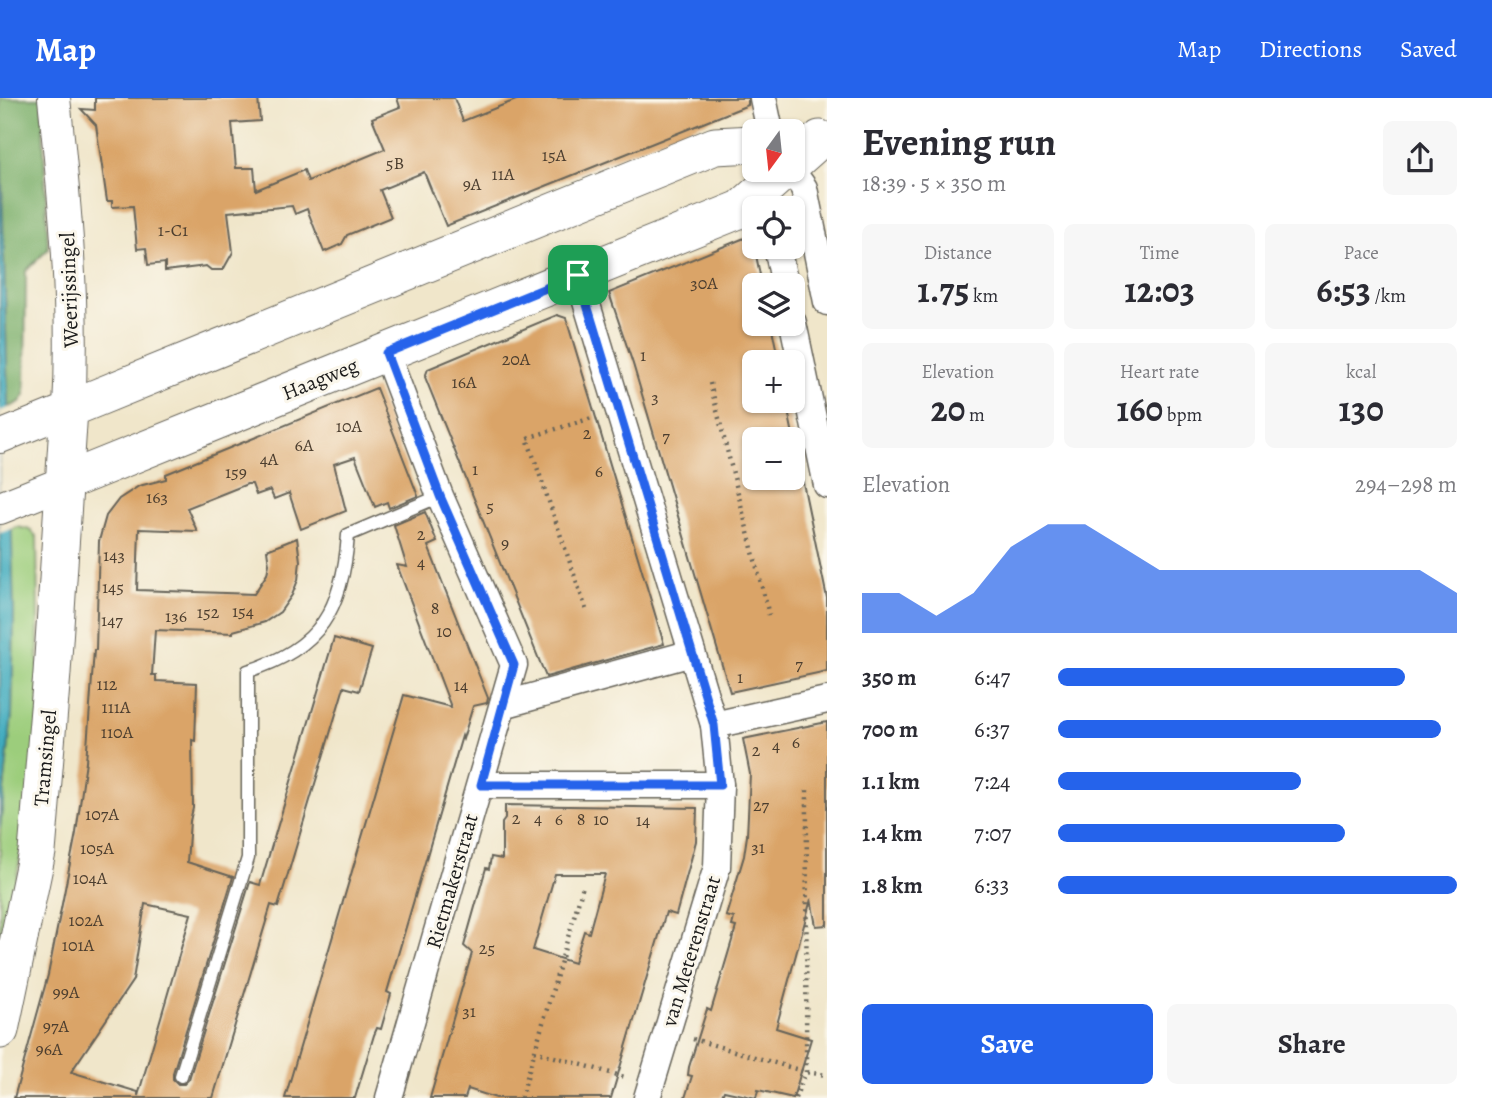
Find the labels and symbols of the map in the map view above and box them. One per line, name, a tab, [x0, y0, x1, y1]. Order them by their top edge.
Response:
north arrow	[742, 119, 805, 182]
house number: 15A	[542, 143, 567, 167]
house number: 5B	[386, 151, 404, 175]
house number: 11A	[492, 162, 515, 186]
house number: 9A	[463, 172, 482, 196]
house number: 1-C1	[158, 218, 188, 242]
street label: Weerijssingel	[53, 232, 85, 349]
pin	[548, 245, 608, 305]
house number: 30A	[690, 271, 718, 295]
house number: 1	[640, 343, 646, 367]
house number: 20A	[502, 347, 531, 371]
street label: Haagweg	[278, 351, 363, 407]
house number: 16A	[452, 370, 477, 394]
house number: 3	[651, 385, 659, 409]
house number: 10A	[336, 414, 363, 438]
house number: 2	[583, 421, 592, 445]
house number: 7	[662, 424, 670, 448]
house number: 6A	[295, 433, 314, 457]
house number: 4A	[260, 447, 279, 471]
house number: 1	[472, 457, 478, 481]
house number: 6	[595, 459, 603, 483]
house number: 159	[225, 460, 247, 484]
house number: 163	[146, 485, 168, 509]
house number: 5	[486, 494, 494, 518]
house number: 2	[417, 522, 426, 546]
house number: 9	[501, 531, 509, 555]
house number: 143	[103, 543, 125, 567]
house number: 4	[417, 550, 425, 574]
house number: 145	[102, 575, 124, 599]
house number: 8	[431, 596, 439, 620]
house number: 154	[232, 599, 254, 623]
house number: 152	[197, 600, 220, 624]
house number: 136	[165, 604, 187, 628]
house number: 147	[101, 608, 123, 632]
house number: 10	[436, 619, 452, 643]
house number: 7	[795, 652, 803, 676]
house number: 1	[737, 665, 743, 689]
house number: 112	[97, 672, 118, 696]
house number: 14	[454, 673, 468, 697]
house number: 111A	[102, 695, 131, 719]
street label: Tramsingel	[27, 709, 63, 807]
house number: 110A	[101, 720, 134, 744]
house number: 6	[792, 730, 800, 754]
house number: 4	[772, 733, 780, 757]
house number: 2	[752, 738, 761, 762]
house number: 27	[753, 793, 769, 817]
house number: 107A	[85, 802, 119, 826]
house number: 2	[512, 806, 521, 830]
house number: 4	[534, 806, 542, 830]
house number: 6	[555, 807, 563, 831]
house number: 8	[577, 807, 585, 831]
house number: 10	[593, 807, 609, 831]
house number: 14	[636, 808, 650, 832]
street label: Rietmakerstraat	[419, 810, 485, 952]
house number: 31	[751, 835, 765, 859]
house number: 105A	[80, 836, 114, 860]
house number: 104A	[73, 866, 108, 890]
street label: van Meterenstraat	[655, 872, 727, 1031]
house number: 102A	[69, 908, 104, 932]
house number: 101A	[62, 933, 95, 957]
house number: 25	[479, 936, 495, 960]
house number: 99A	[53, 980, 80, 1004]
house number: 31	[462, 999, 476, 1023]
house number: 97A	[43, 1014, 70, 1038]
house number: 96A	[35, 1037, 63, 1061]

